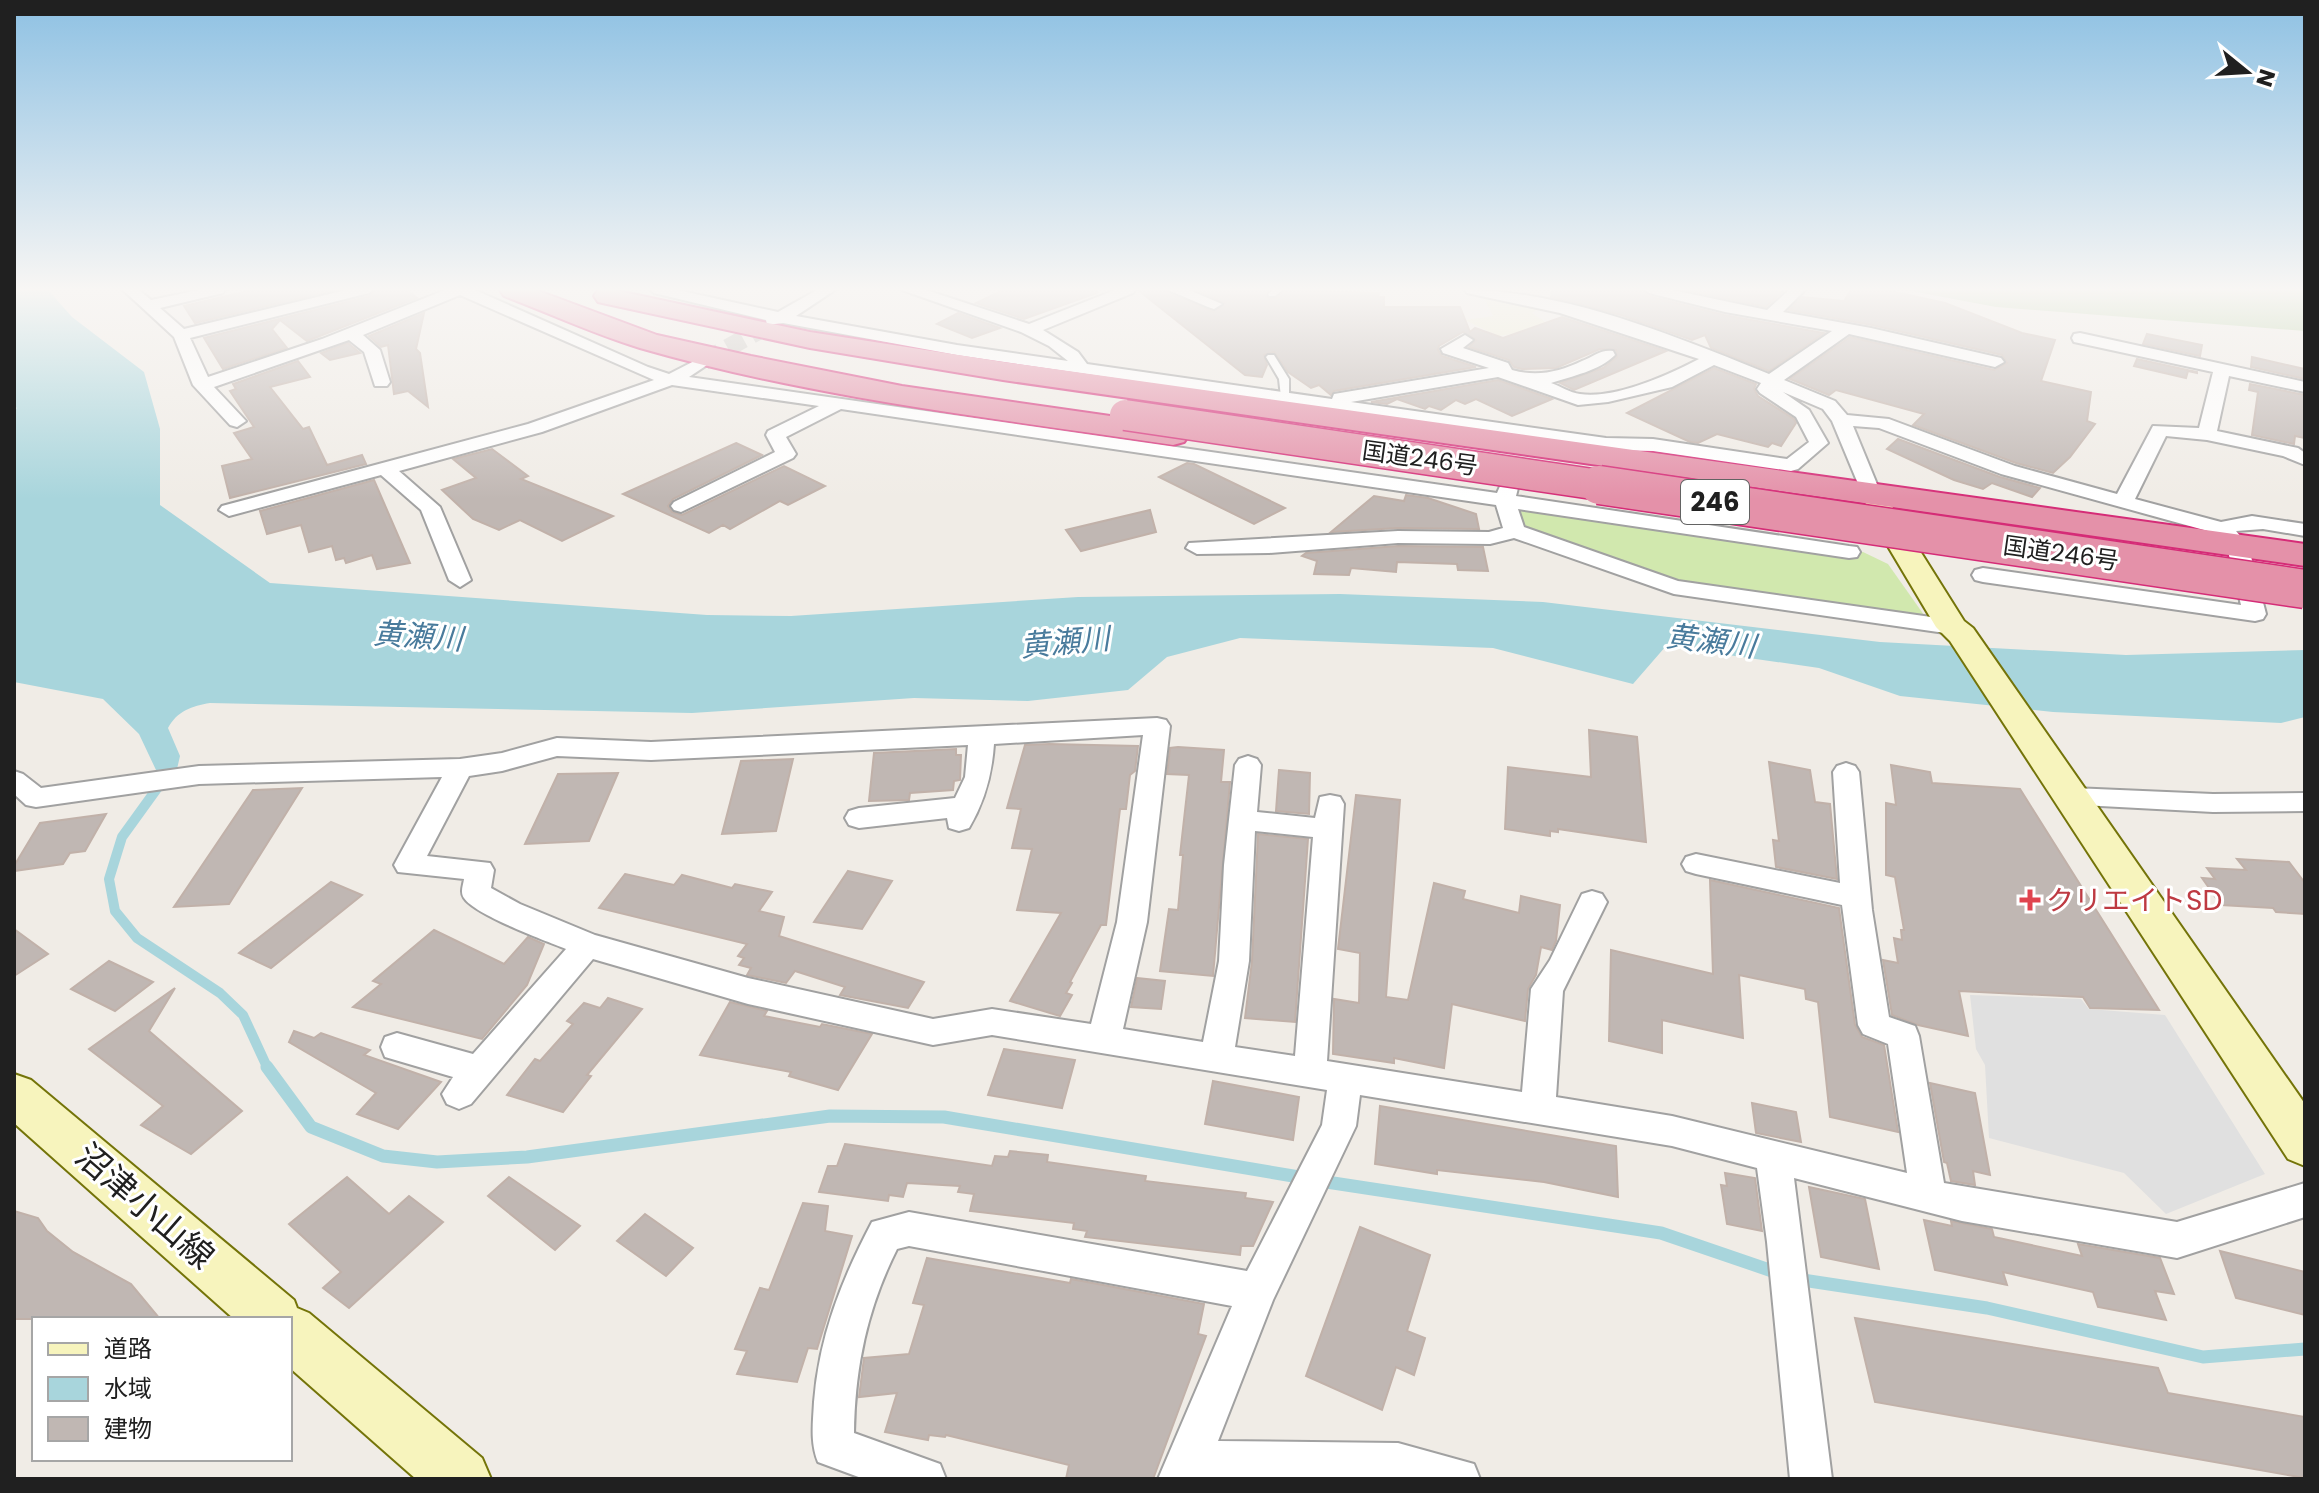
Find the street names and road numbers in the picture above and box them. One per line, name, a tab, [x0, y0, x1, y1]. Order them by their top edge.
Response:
street label: 国道246号	[1360, 434, 1480, 482]
road number: 246	[1681, 480, 1749, 524]
street label: 国道246号	[2001, 529, 2121, 577]
street label: 沼津小山線	[65, 1132, 225, 1280]

